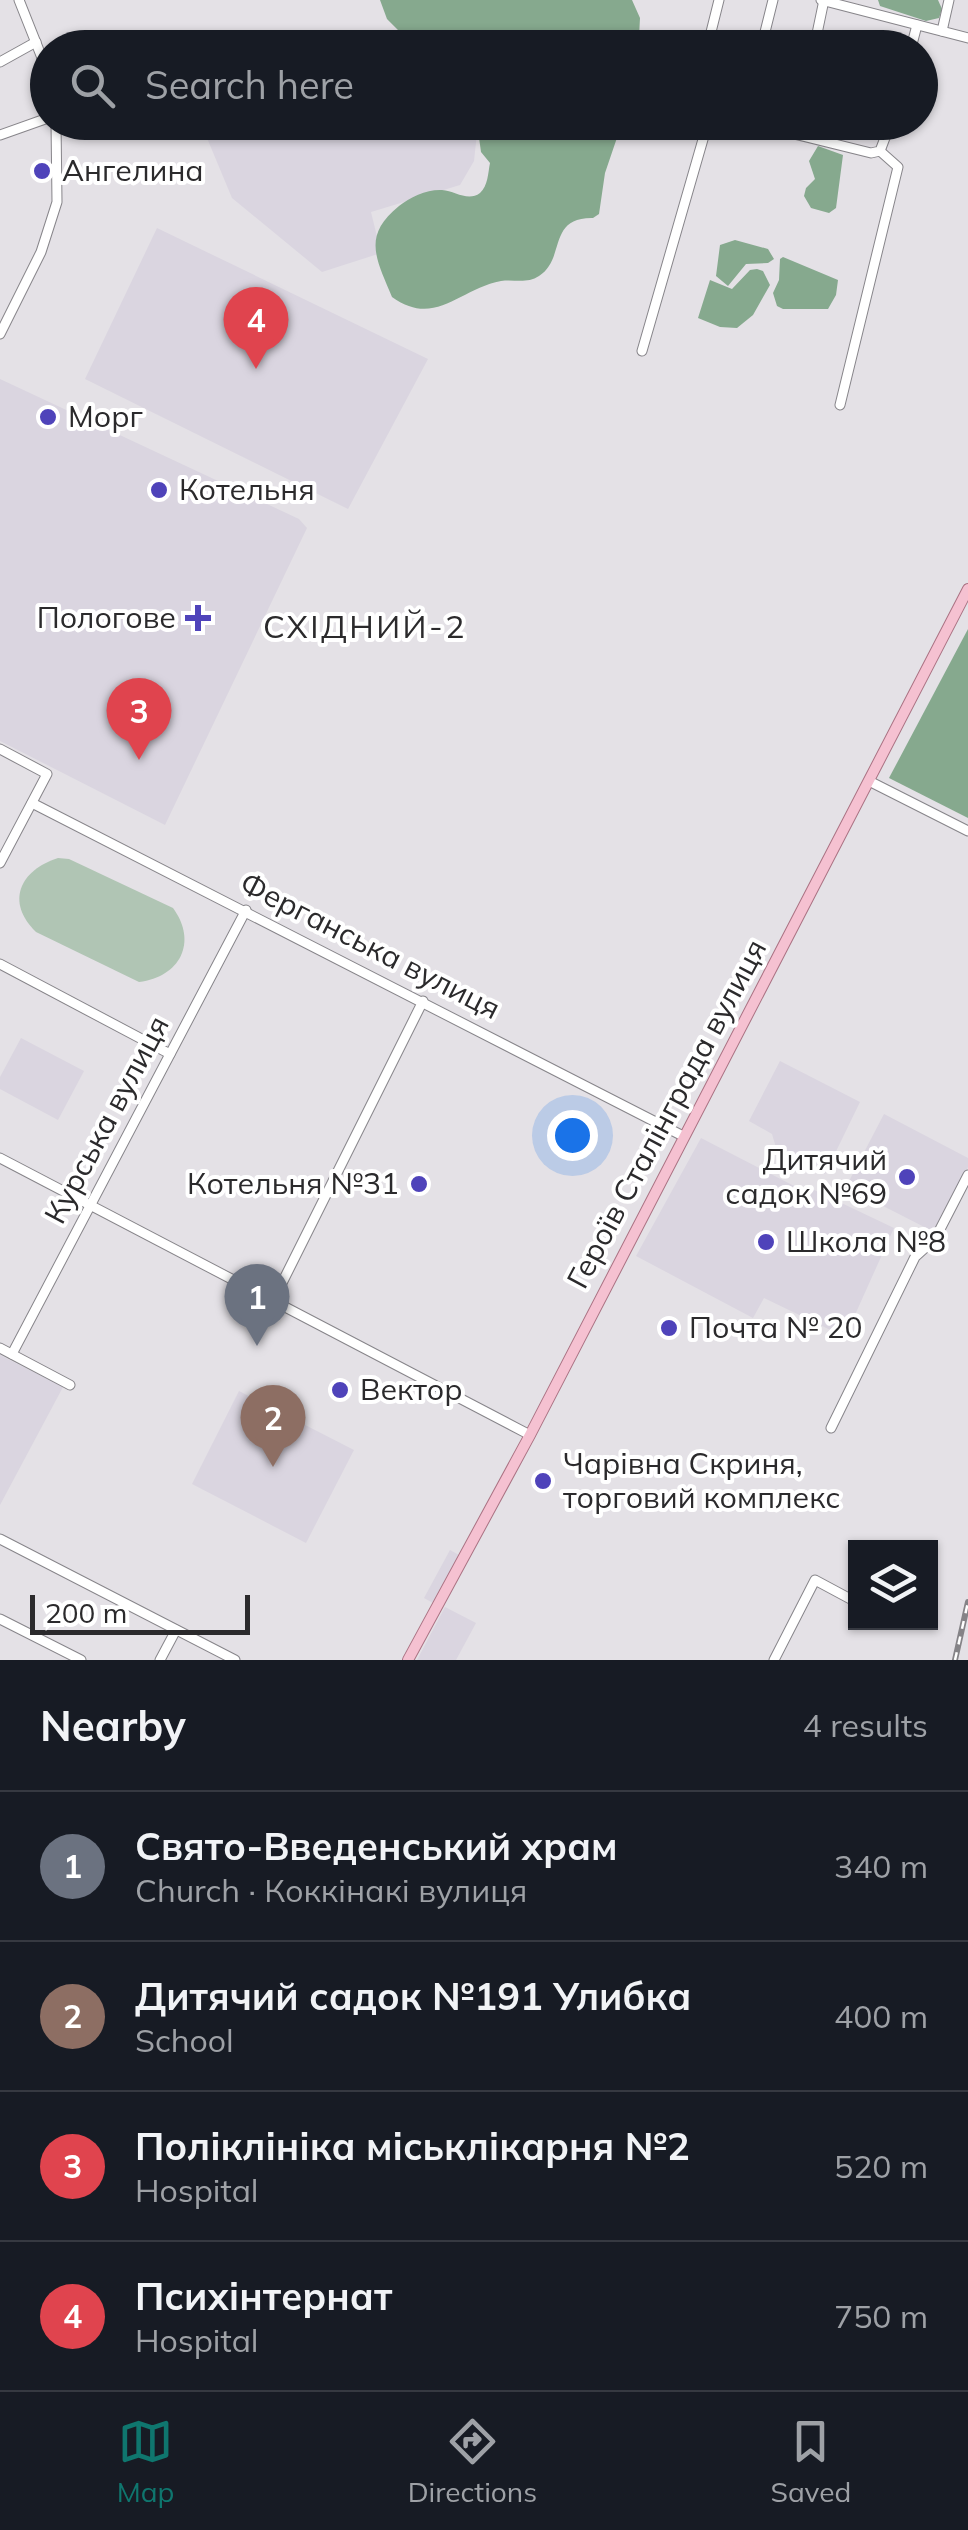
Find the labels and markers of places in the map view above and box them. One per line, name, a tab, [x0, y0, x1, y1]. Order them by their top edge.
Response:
place label: Ангелина	[62, 151, 204, 189]
marker: Ангелина	[31, 160, 53, 182]
pin: 4	[224, 286, 288, 369]
place label: Морг	[68, 397, 143, 435]
marker: Морг	[37, 406, 59, 428]
place label: Котельня	[179, 470, 315, 508]
marker: Котельня	[148, 479, 170, 501]
place label: Пологове	[37, 598, 176, 636]
marker: Пологове	[185, 605, 211, 631]
pin: 3	[106, 678, 172, 760]
place label: Дитячий садок №69	[725, 1140, 887, 1212]
place label: Котельня №31	[187, 1164, 399, 1202]
marker: Дитячий садок №69	[896, 1166, 918, 1188]
marker: Котельня №31	[408, 1173, 430, 1195]
place label: Школа №8	[786, 1222, 946, 1260]
marker: Школа №8	[755, 1231, 777, 1253]
pin: 1	[224, 1264, 290, 1346]
place label: Почта № 20	[689, 1308, 862, 1346]
marker: Почта № 20	[658, 1317, 680, 1339]
place label: Вектор	[360, 1370, 463, 1408]
marker: Вектор	[329, 1379, 351, 1401]
pin: 2	[240, 1384, 306, 1467]
place label: Чарівна Скриня, торговий комплекс	[563, 1444, 841, 1516]
marker: Чарівна Скриня, торговий комплекс	[532, 1470, 554, 1492]

